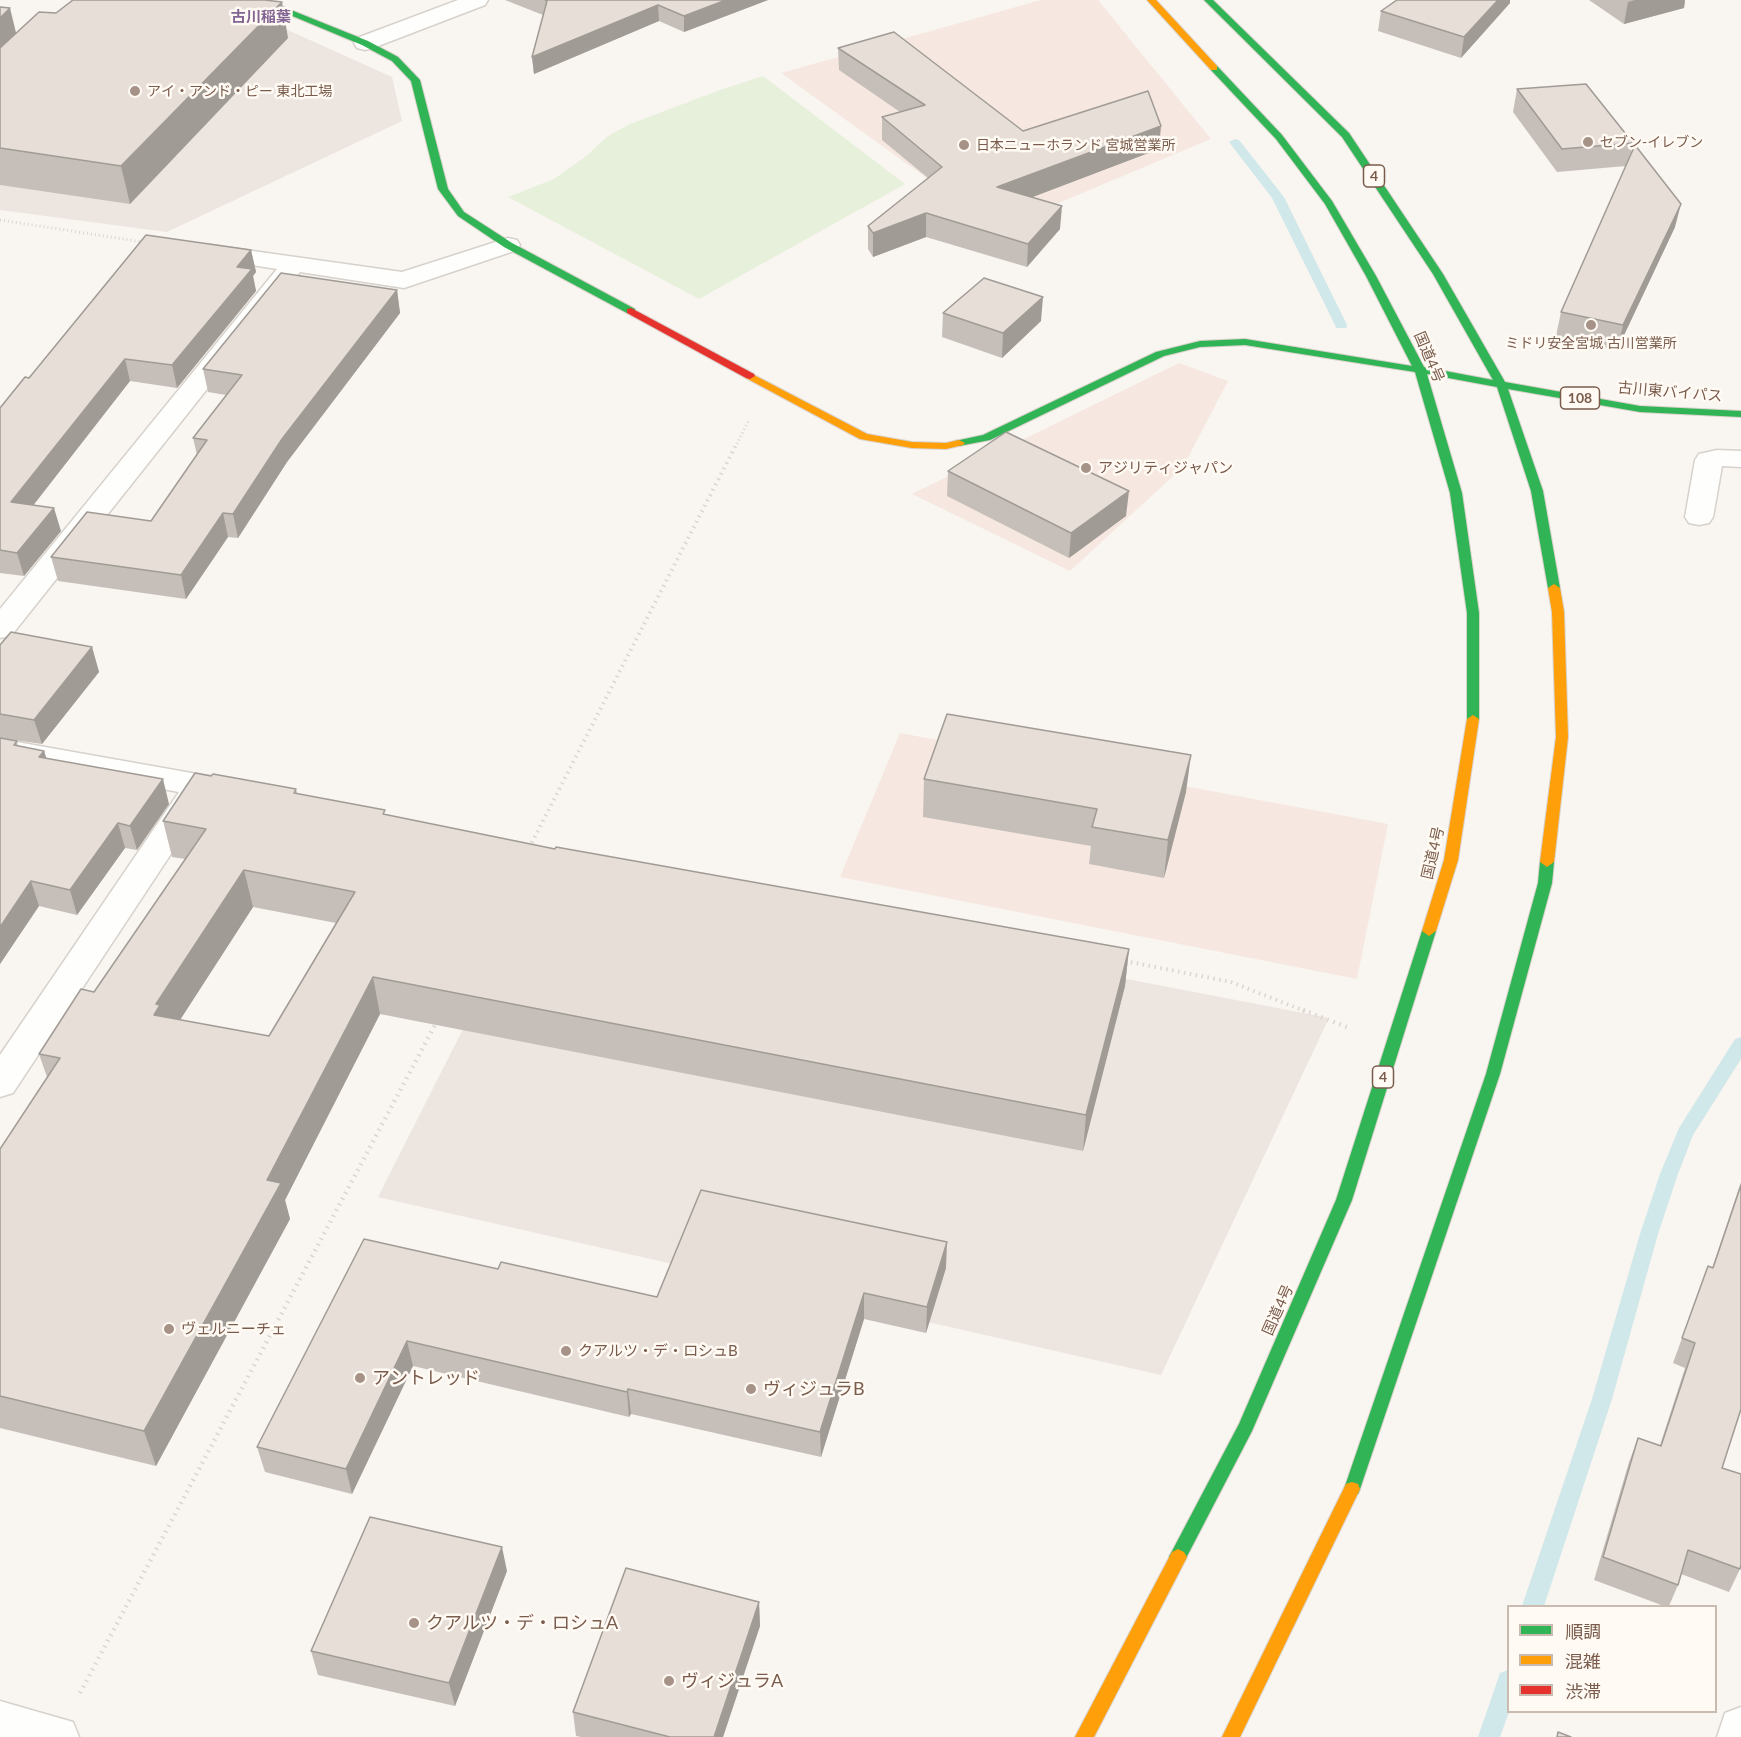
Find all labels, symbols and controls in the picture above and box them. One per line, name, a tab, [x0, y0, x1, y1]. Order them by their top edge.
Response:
district label: 古川稲葉	[231, 8, 291, 26]
place label: アイ・アンド・ピー 東北工場	[147, 83, 333, 99]
marker: アイ・アンド・ピー 東北工場	[128, 84, 142, 98]
place label: セブン-イレブン	[1600, 134, 1703, 150]
marker: セブン-イレブン	[1581, 135, 1595, 149]
place label: 日本ニューホランド 宮城営業所	[976, 137, 1176, 153]
marker: 日本ニューホランド 宮城営業所	[957, 138, 971, 152]
road number: 4	[1364, 165, 1384, 187]
marker: ミドリ安全宮城 古川営業所	[1584, 318, 1598, 332]
street label: 国道4号	[1410, 329, 1448, 385]
place label: ミドリ安全宮城 古川営業所	[1505, 335, 1677, 351]
street label: 古川東バイパス	[1617, 378, 1723, 406]
road number: 108	[1560, 387, 1600, 409]
place label: アジリティジャパン	[1098, 459, 1233, 477]
marker: アジリティジャパン	[1079, 461, 1093, 475]
street label: 国道4号	[1418, 825, 1448, 881]
road number: 4	[1372, 1066, 1394, 1088]
street label: 国道4号	[1259, 1282, 1297, 1338]
place label: ヴェルニーチェ	[181, 1320, 286, 1338]
marker: ヴェルニーチェ	[162, 1322, 176, 1336]
place label: クアルツ・デ・ロシュB	[578, 1342, 738, 1360]
marker: クアルツ・デ・ロシュB	[559, 1344, 573, 1358]
place label: アントレッド	[372, 1367, 480, 1389]
marker: アントレッド	[353, 1371, 367, 1385]
place label: ヴィジュラB	[763, 1378, 865, 1400]
marker: ヴィジュラB	[744, 1382, 758, 1396]
legend	[1507, 1605, 1717, 1713]
place label: クアルツ・デ・ロシュA	[426, 1612, 618, 1634]
marker: クアルツ・デ・ロシュA	[407, 1616, 421, 1630]
text: 順調	[1565, 1620, 1601, 1642]
text: 混雑	[1565, 1650, 1601, 1672]
place label: ヴィジュラA	[681, 1670, 783, 1692]
marker: ヴィジュラA	[662, 1674, 676, 1688]
text: 渋滞	[1565, 1680, 1601, 1702]

